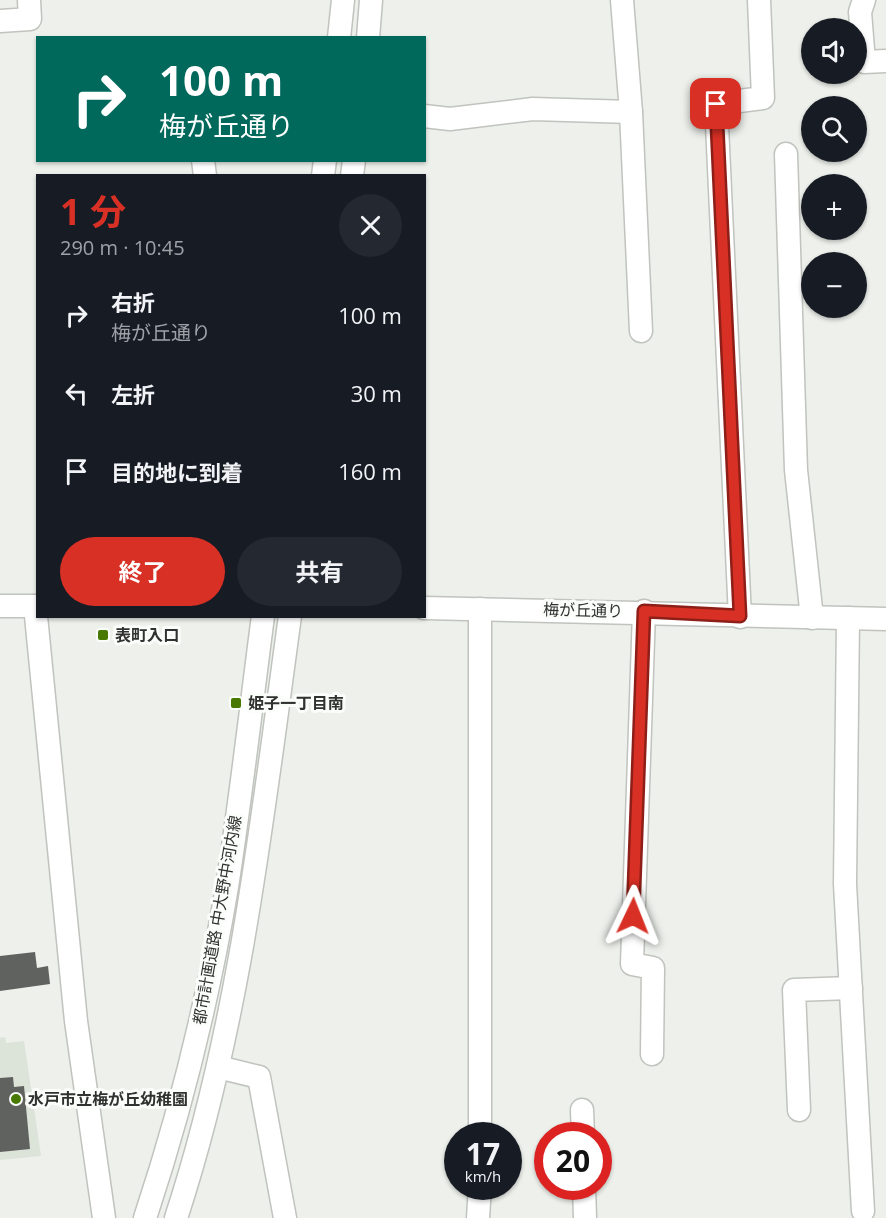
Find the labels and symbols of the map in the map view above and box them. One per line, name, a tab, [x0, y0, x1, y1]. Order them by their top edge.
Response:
pin	[690, 78, 741, 129]
street label: 梅が丘通り	[543, 598, 623, 622]
place label: 表町入口	[115, 624, 179, 646]
marker: 表町入口	[96, 628, 110, 642]
place label: 姫子一丁目南	[248, 692, 344, 714]
marker: 姫子一丁目南	[229, 696, 243, 710]
street label: 都市計画道路 中大野中河内線	[188, 814, 246, 1026]
position arrow	[601, 884, 665, 948]
place label: 水戸市立梅が丘幼稚園	[28, 1088, 188, 1110]
marker: 水戸市立梅が丘幼稚園	[9, 1092, 23, 1106]
speed limit sign: 20	[534, 1122, 612, 1200]

